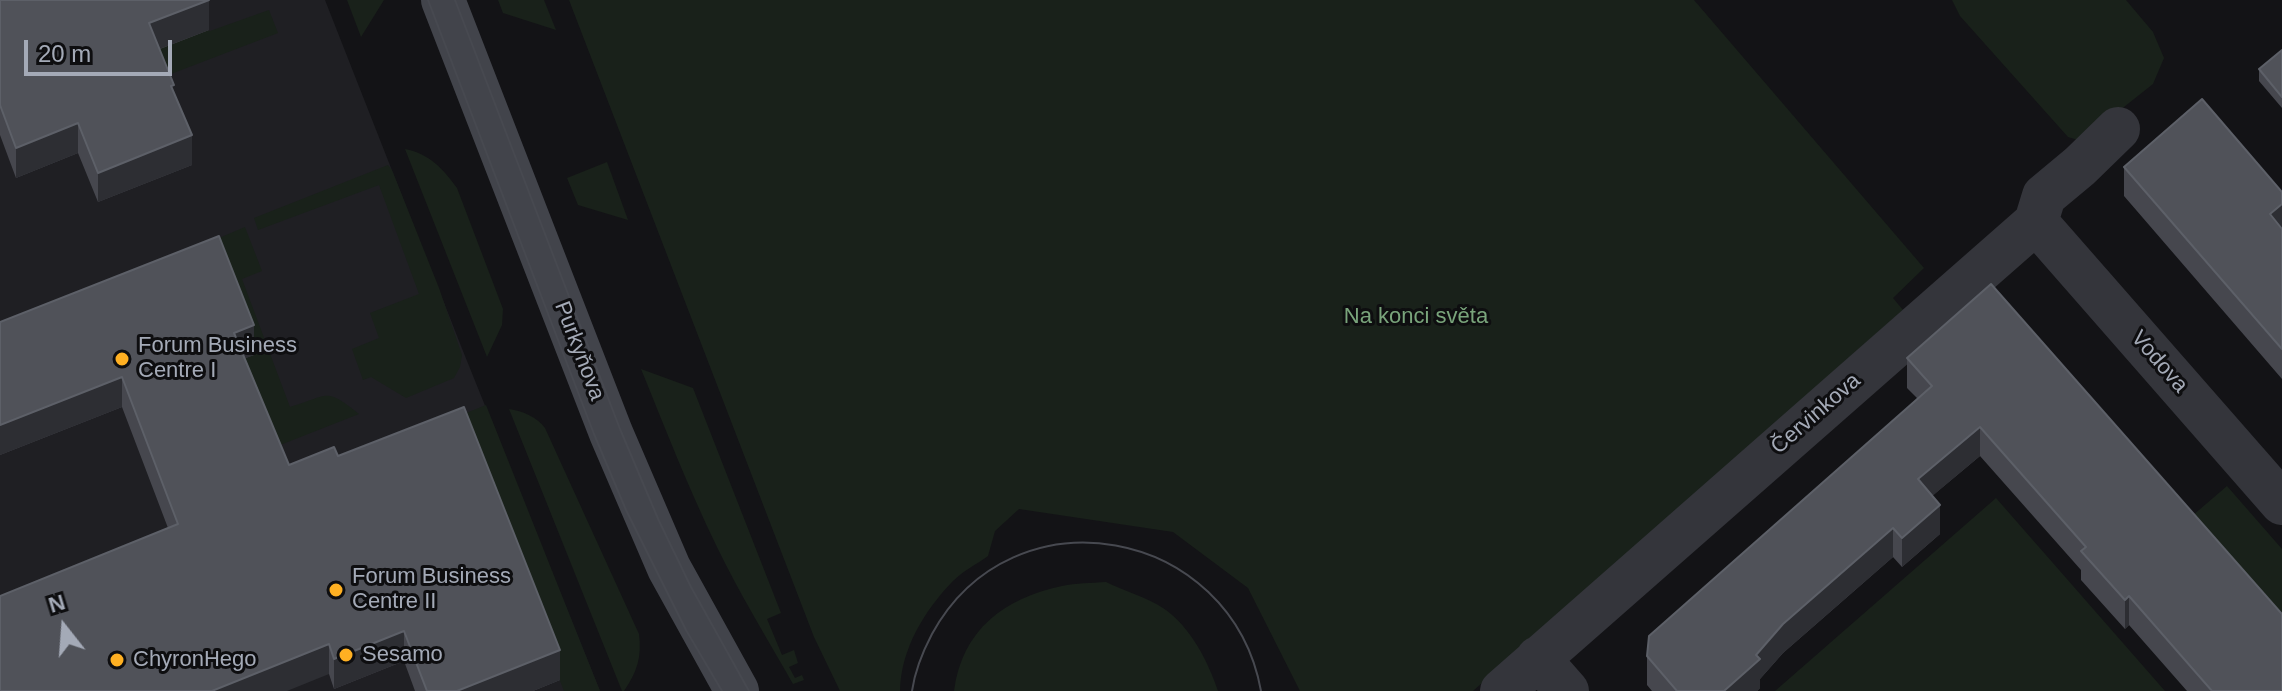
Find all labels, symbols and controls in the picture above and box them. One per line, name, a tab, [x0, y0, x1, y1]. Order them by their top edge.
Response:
scale bar	[28, 24, 176, 74]
text: 20 m	[38, 40, 91, 67]
street label: Purkyňova	[548, 298, 610, 404]
park label: Na konci světa	[1344, 304, 1488, 330]
street label: Vodova	[2125, 326, 2193, 398]
place label: Forum Business Centre I	[138, 333, 297, 384]
marker: Forum Business Centre I	[113, 350, 131, 368]
street label: Červinkova	[1766, 368, 1866, 460]
place label: Forum Business Centre II	[352, 564, 511, 616]
marker: Forum Business Centre II	[327, 581, 345, 599]
north arrow	[24, 587, 104, 667]
text: N	[46, 589, 68, 618]
place label: Sesamo	[362, 642, 443, 668]
marker: Sesamo	[337, 646, 355, 664]
place label: ChyronHego	[133, 647, 257, 673]
marker: ChyronHego	[108, 651, 126, 669]

